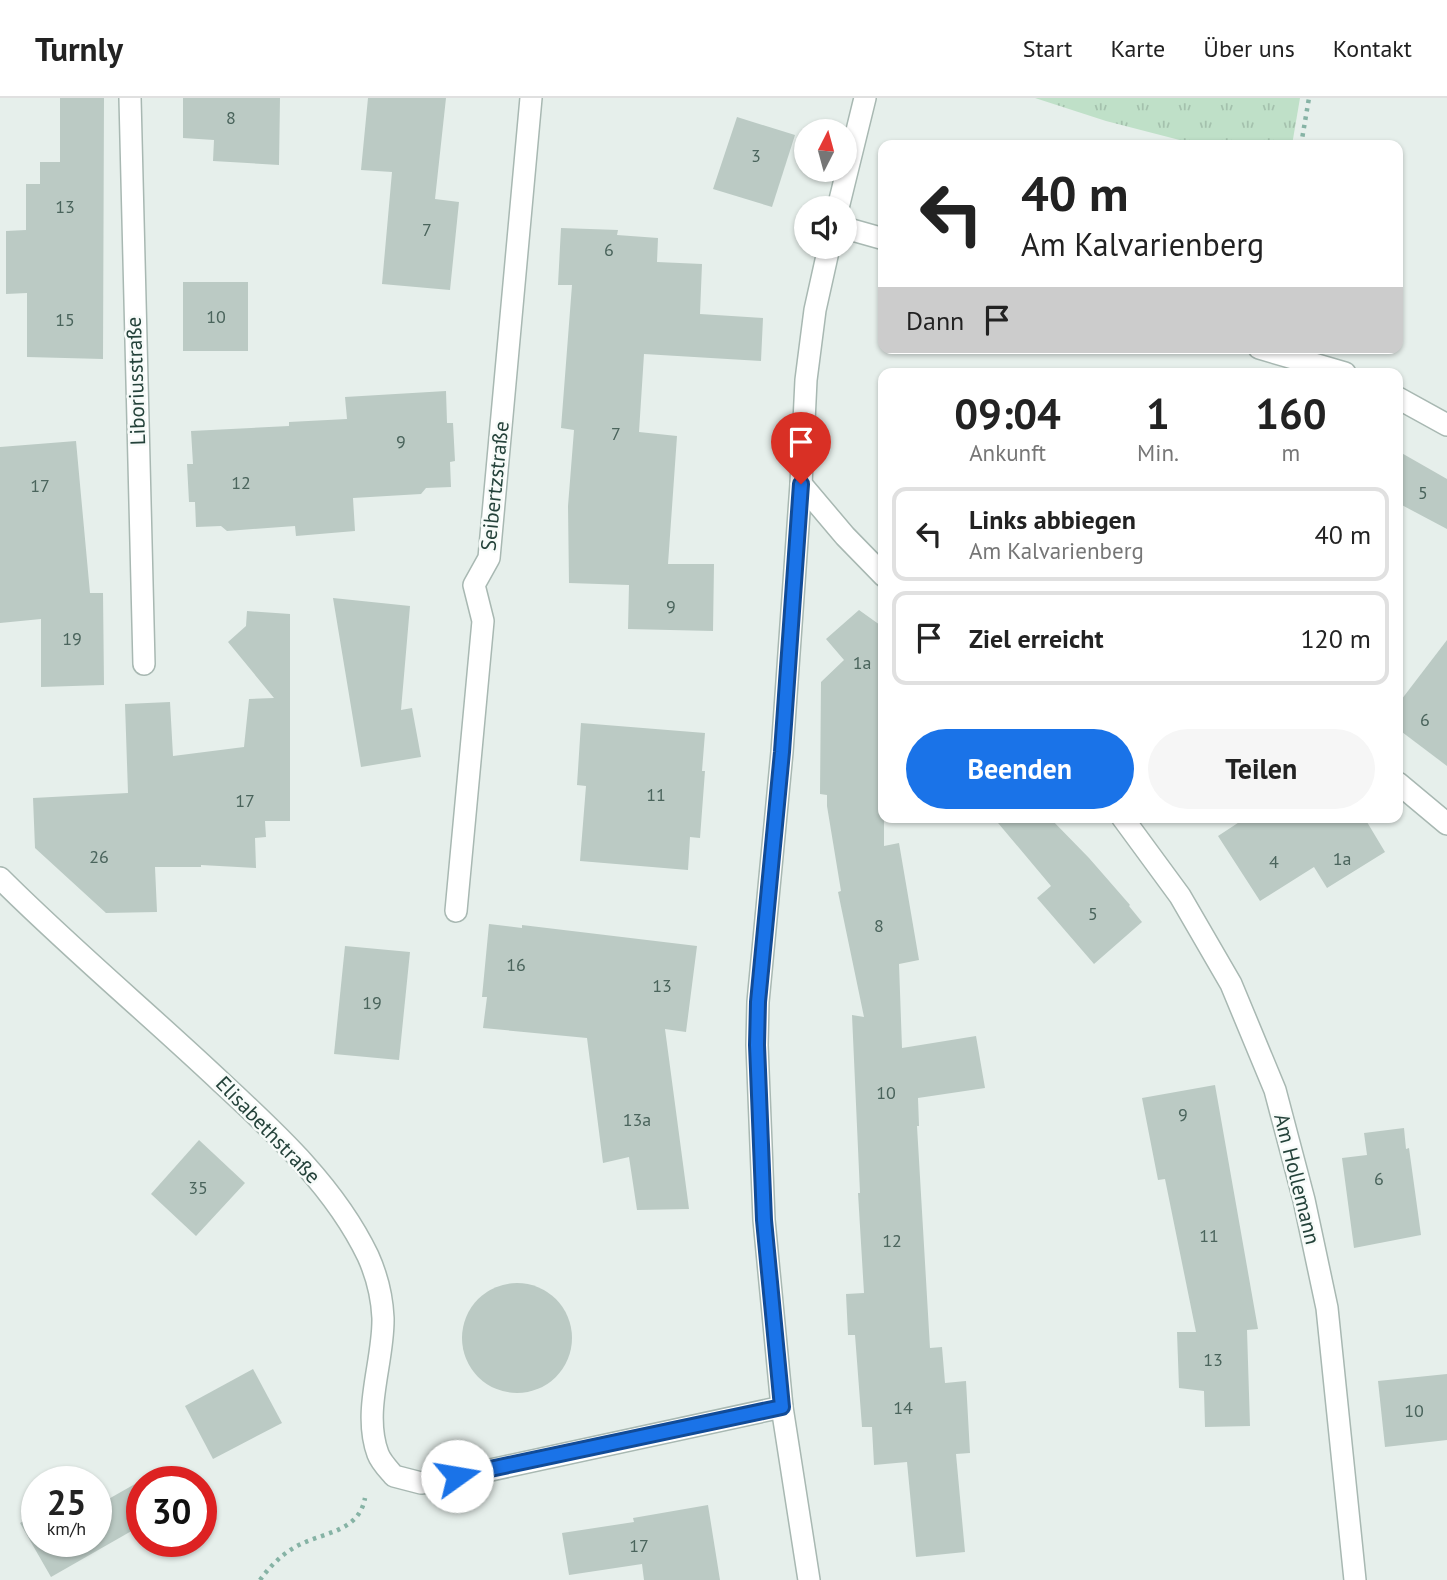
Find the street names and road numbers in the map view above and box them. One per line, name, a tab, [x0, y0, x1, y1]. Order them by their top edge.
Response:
street label: Liboriusstraße	[120, 316, 151, 446]
street label: Seibertzstraße	[474, 420, 515, 552]
street label: Elisabethstraße	[210, 1070, 327, 1189]
street label: Am Hollemann	[1268, 1111, 1327, 1247]

